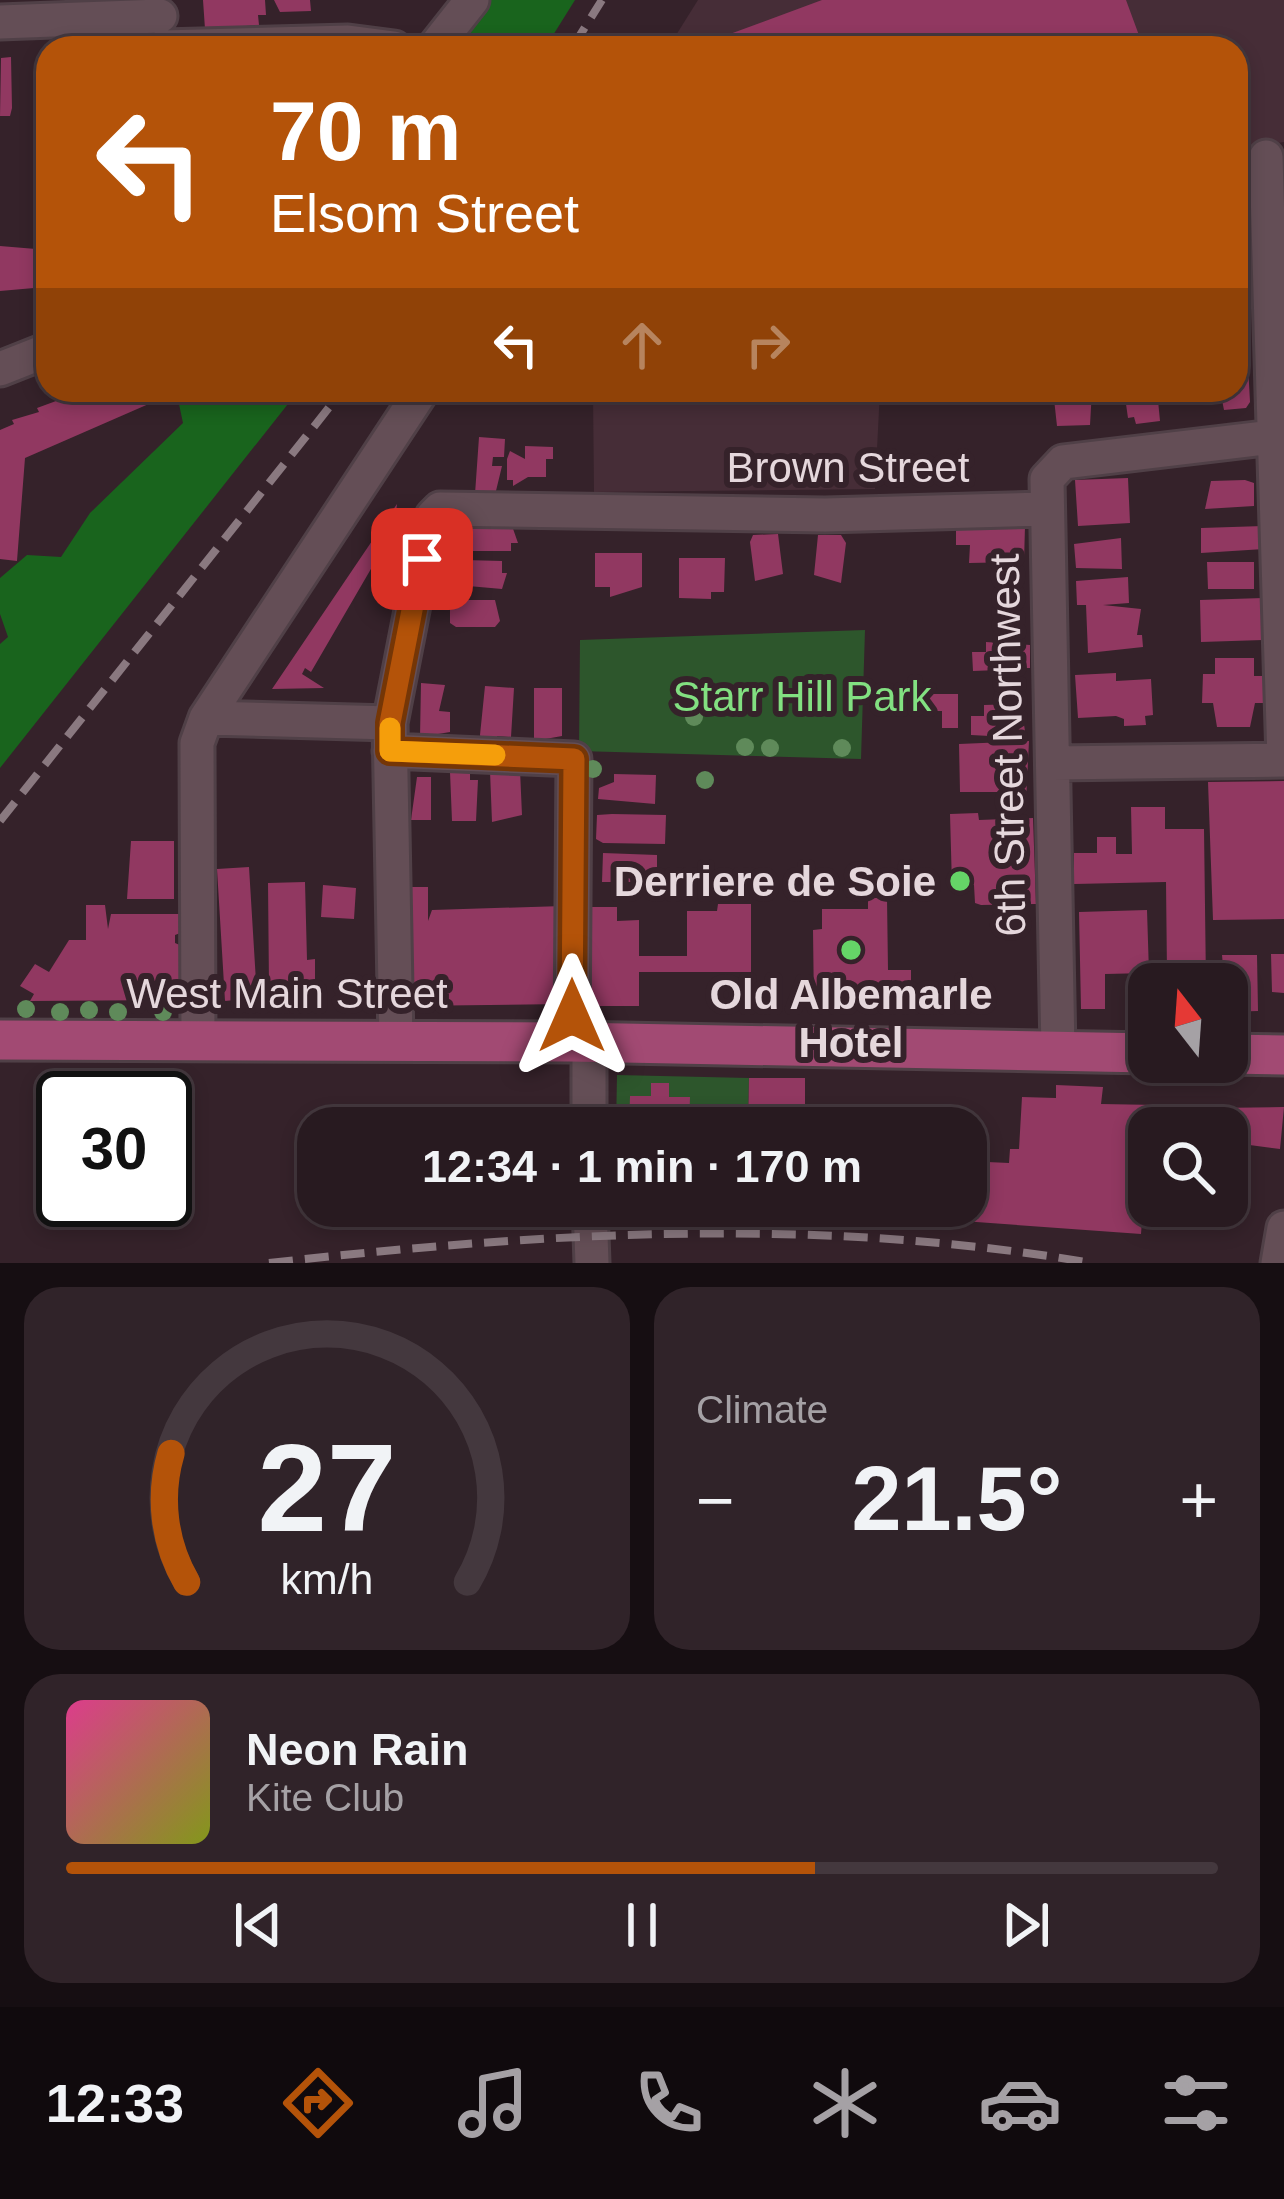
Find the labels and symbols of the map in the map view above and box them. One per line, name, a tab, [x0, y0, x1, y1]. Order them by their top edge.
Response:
street label: Brown Street	[727, 444, 970, 491]
pin	[371, 508, 473, 610]
street label: 6th Street Northwest	[981, 553, 1034, 937]
park label: Starr Hill Park	[672, 673, 933, 720]
place label: Derriere de Soie	[614, 858, 936, 905]
marker: Derriere de Soie	[947, 868, 973, 894]
marker: Old Albemarle Hotel	[838, 937, 864, 963]
position arrow	[509, 953, 635, 1079]
north arrow	[1128, 963, 1248, 1083]
street label: West Main Street	[126, 970, 448, 1017]
place label: Old Albemarle Hotel	[709, 971, 993, 1066]
speed limit sign: 30	[36, 1071, 192, 1227]

